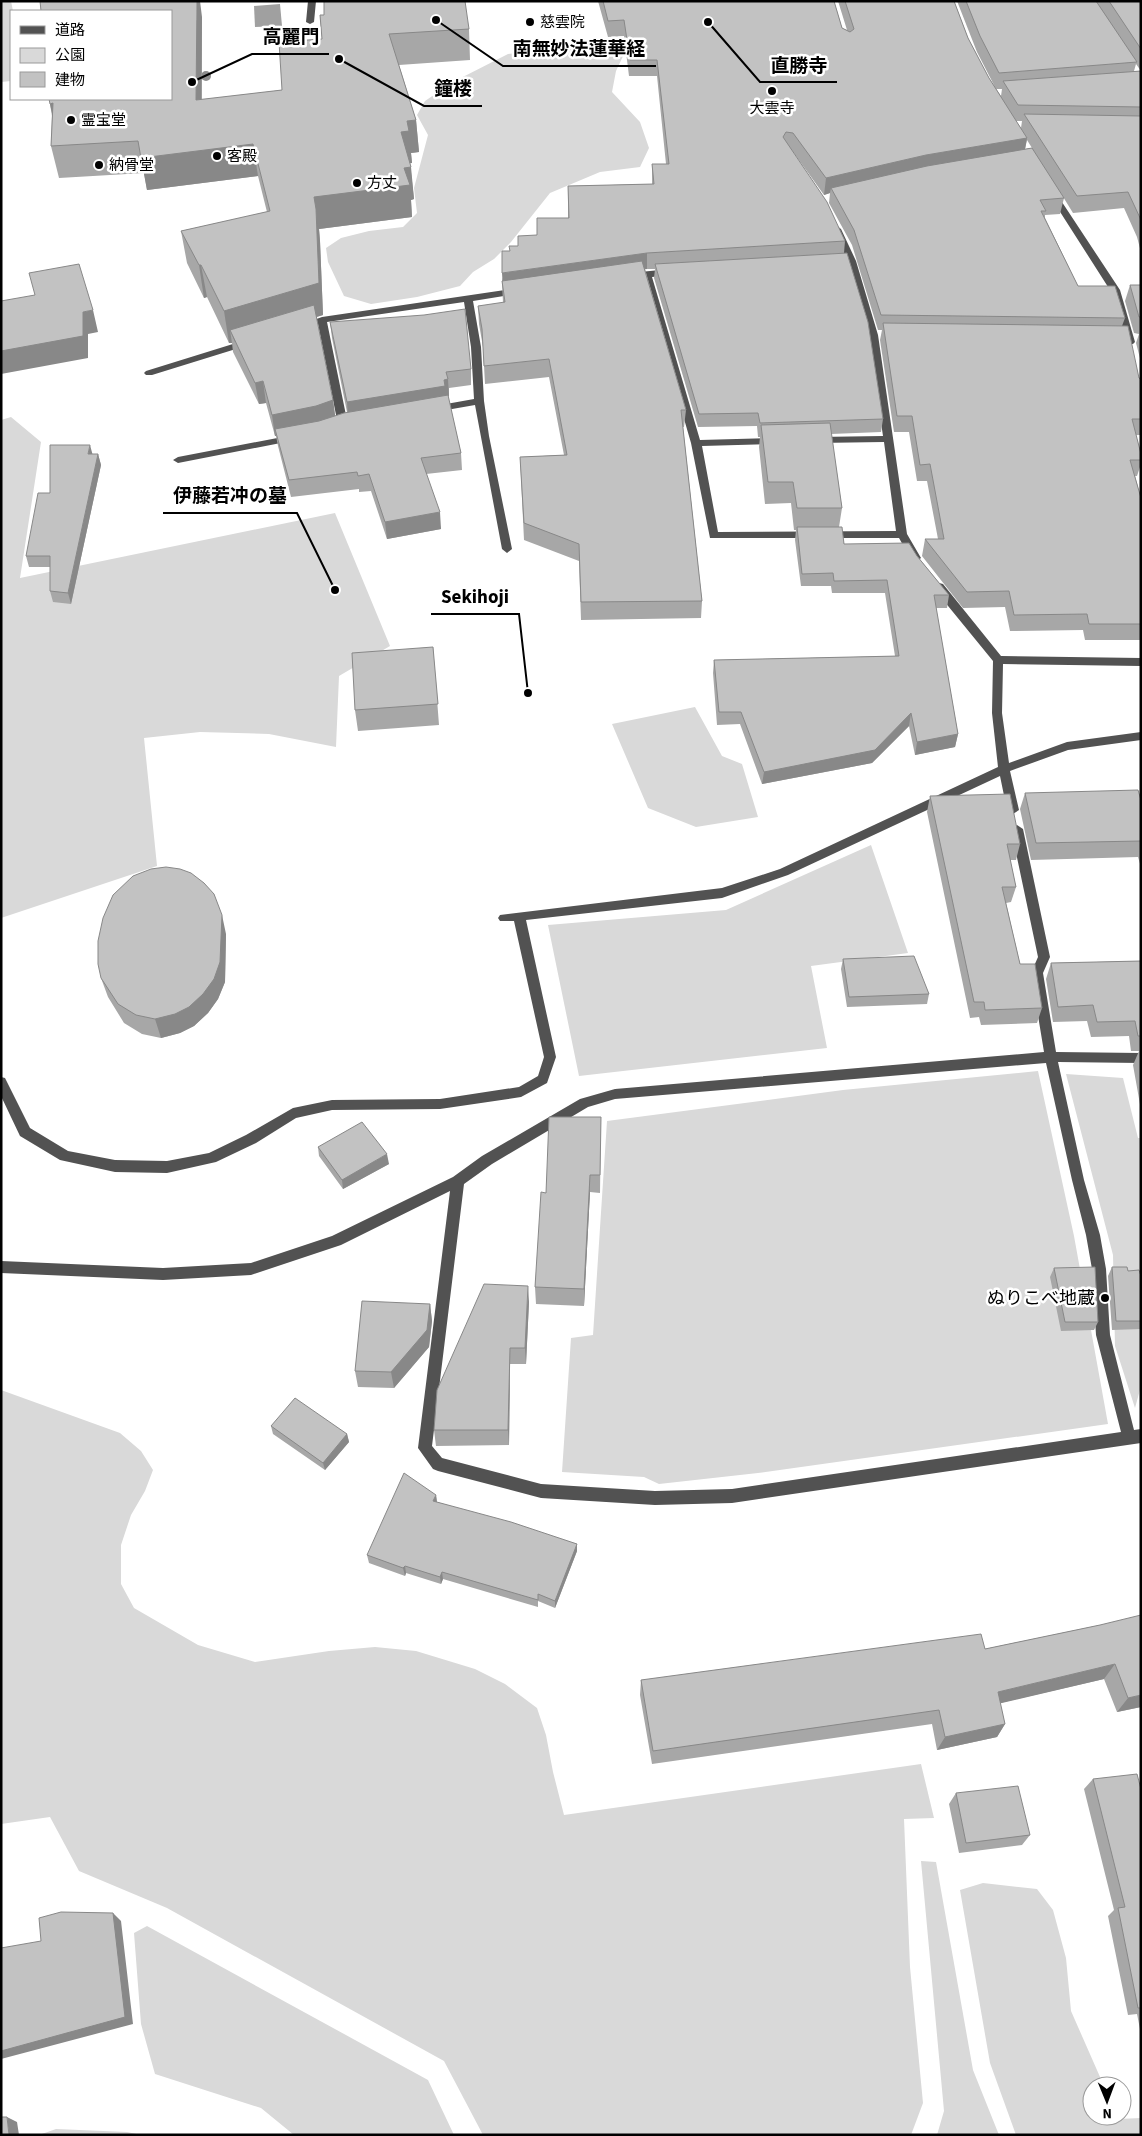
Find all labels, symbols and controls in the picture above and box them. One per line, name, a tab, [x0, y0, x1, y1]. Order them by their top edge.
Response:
legend	[10, 10, 172, 100]
place label: 慈雲院	[540, 12, 585, 33]
marker: 慈雲院	[524, 16, 536, 28]
text: 道路	[55, 20, 85, 41]
callout: 高麗門	[252, 20, 329, 54]
text: 高麗門	[262, 24, 320, 51]
callout: 南無妙法蓮華経	[503, 32, 656, 66]
text: 南無妙法蓮華経	[512, 36, 646, 63]
text: 公園	[55, 45, 85, 66]
callout: 直勝寺	[760, 48, 837, 82]
text: 直勝寺	[770, 53, 828, 80]
text: 建物	[55, 70, 85, 91]
callout: 鐘楼	[424, 72, 482, 106]
text: 鐘楼	[434, 76, 472, 103]
marker: 大雲寺	[766, 85, 778, 97]
place label: 大雲寺	[749, 98, 795, 119]
place label: 霊宝堂	[81, 110, 126, 131]
marker: 霊宝堂	[65, 114, 77, 126]
place label: 客殿	[227, 146, 257, 167]
marker: 客殿	[211, 150, 223, 162]
place label: 納骨堂	[109, 155, 154, 176]
marker: 納骨堂	[93, 159, 105, 171]
place label: 方丈	[367, 173, 397, 194]
marker: 方丈	[351, 177, 363, 189]
callout: 伊藤若冲の墓	[163, 479, 297, 513]
text: 伊藤若冲の墓	[173, 483, 287, 510]
callout: Sekihoji	[431, 580, 519, 614]
text: Sekihoji	[441, 584, 509, 611]
place label: ぬりこべ地蔵	[987, 1286, 1095, 1311]
marker: ぬりこべ地蔵	[1099, 1292, 1111, 1304]
north arrow	[1082, 2076, 1132, 2126]
text: N	[1102, 2103, 1112, 2123]

